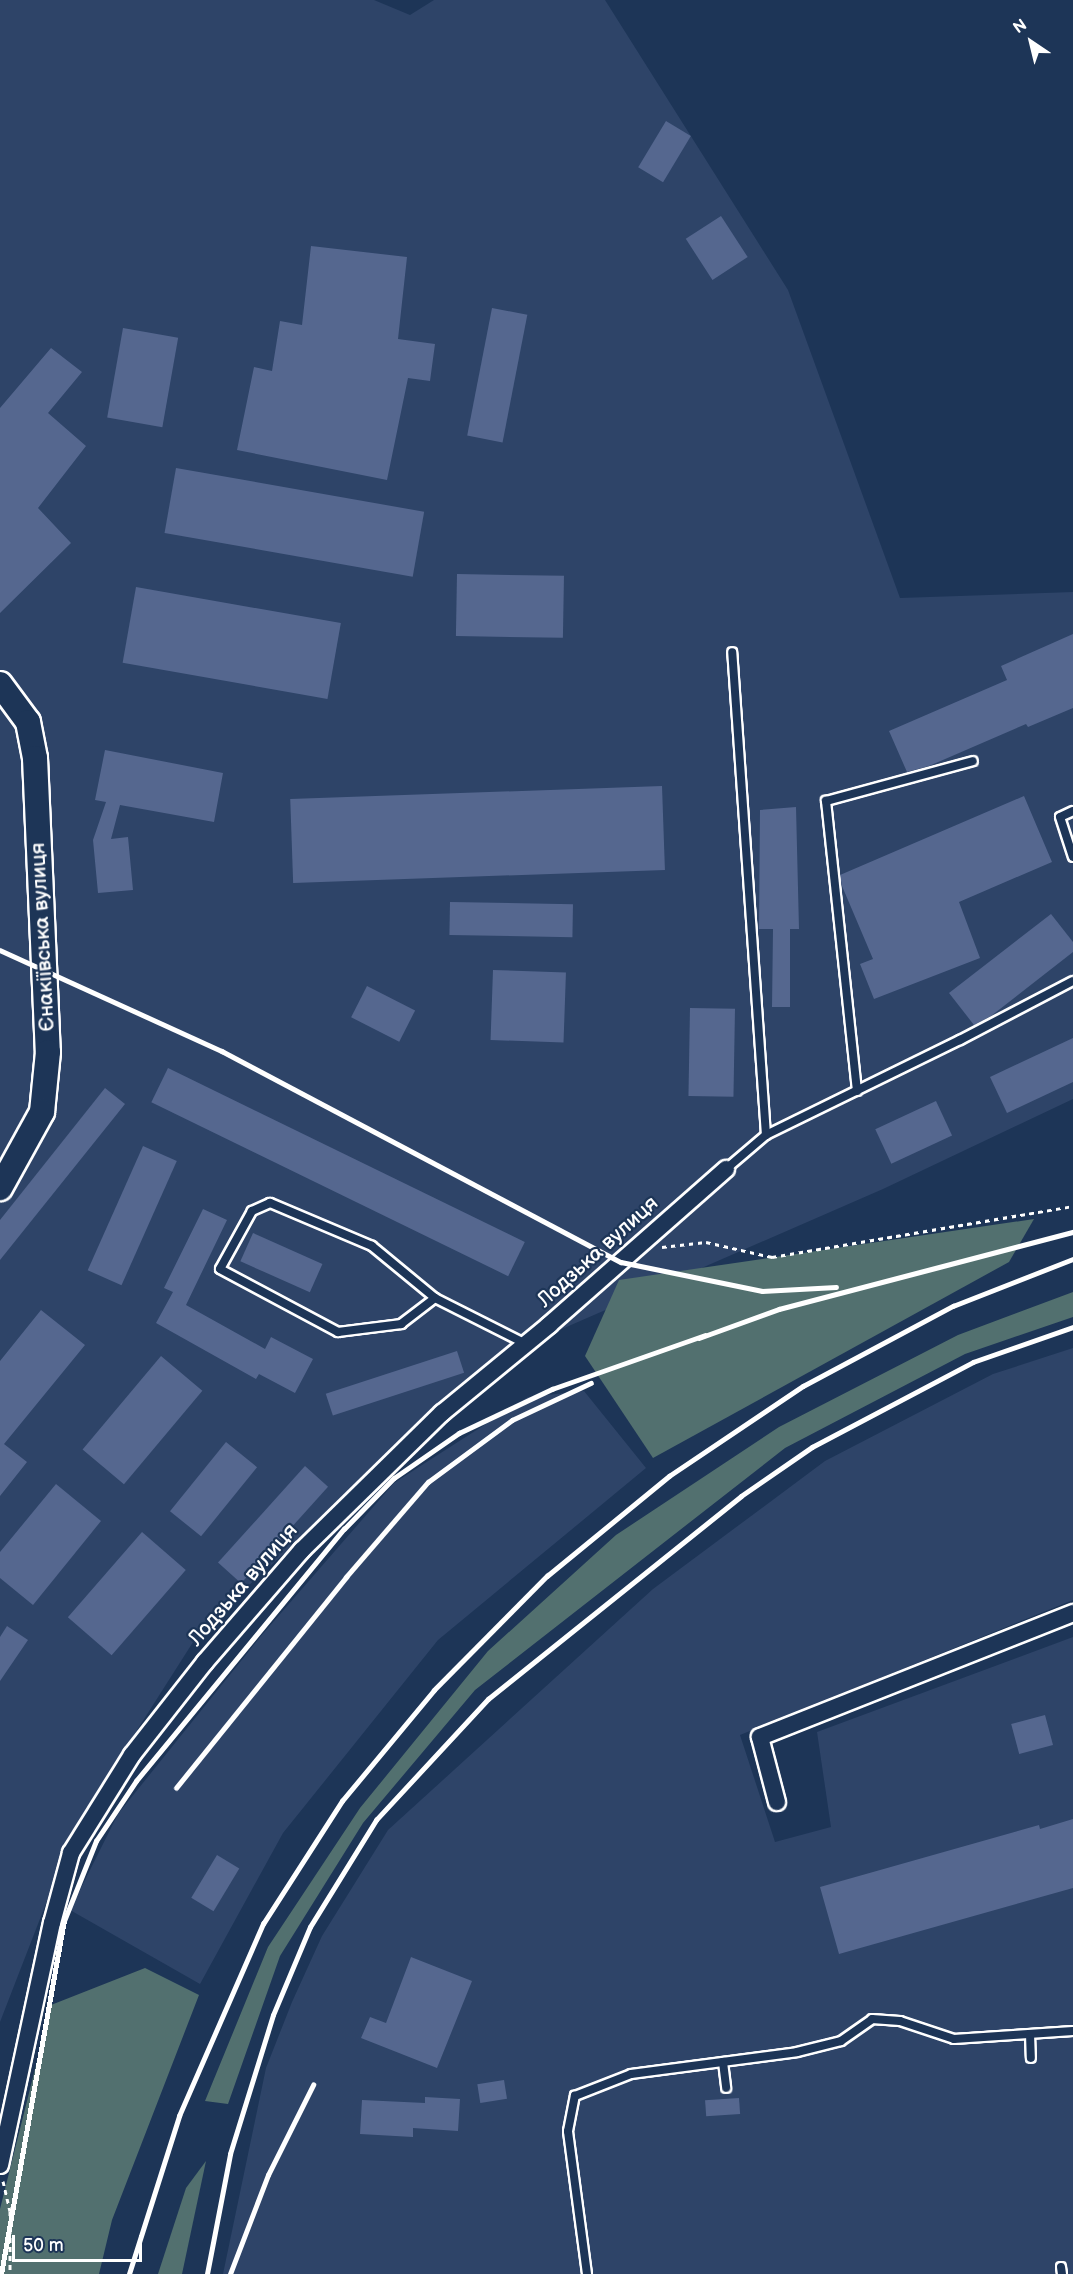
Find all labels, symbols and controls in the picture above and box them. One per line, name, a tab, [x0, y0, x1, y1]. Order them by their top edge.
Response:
north arrow	[1001, 12, 1061, 72]
text: N	[1010, 16, 1031, 38]
street label: Єнакіївська вулиця	[25, 842, 61, 1032]
street label: Лодзька вулиця	[532, 1191, 664, 1313]
street label: Лодзька вулиця	[183, 1519, 303, 1651]
scale bar	[15, 2223, 146, 2261]
text: 50 m	[23, 2235, 64, 2256]

